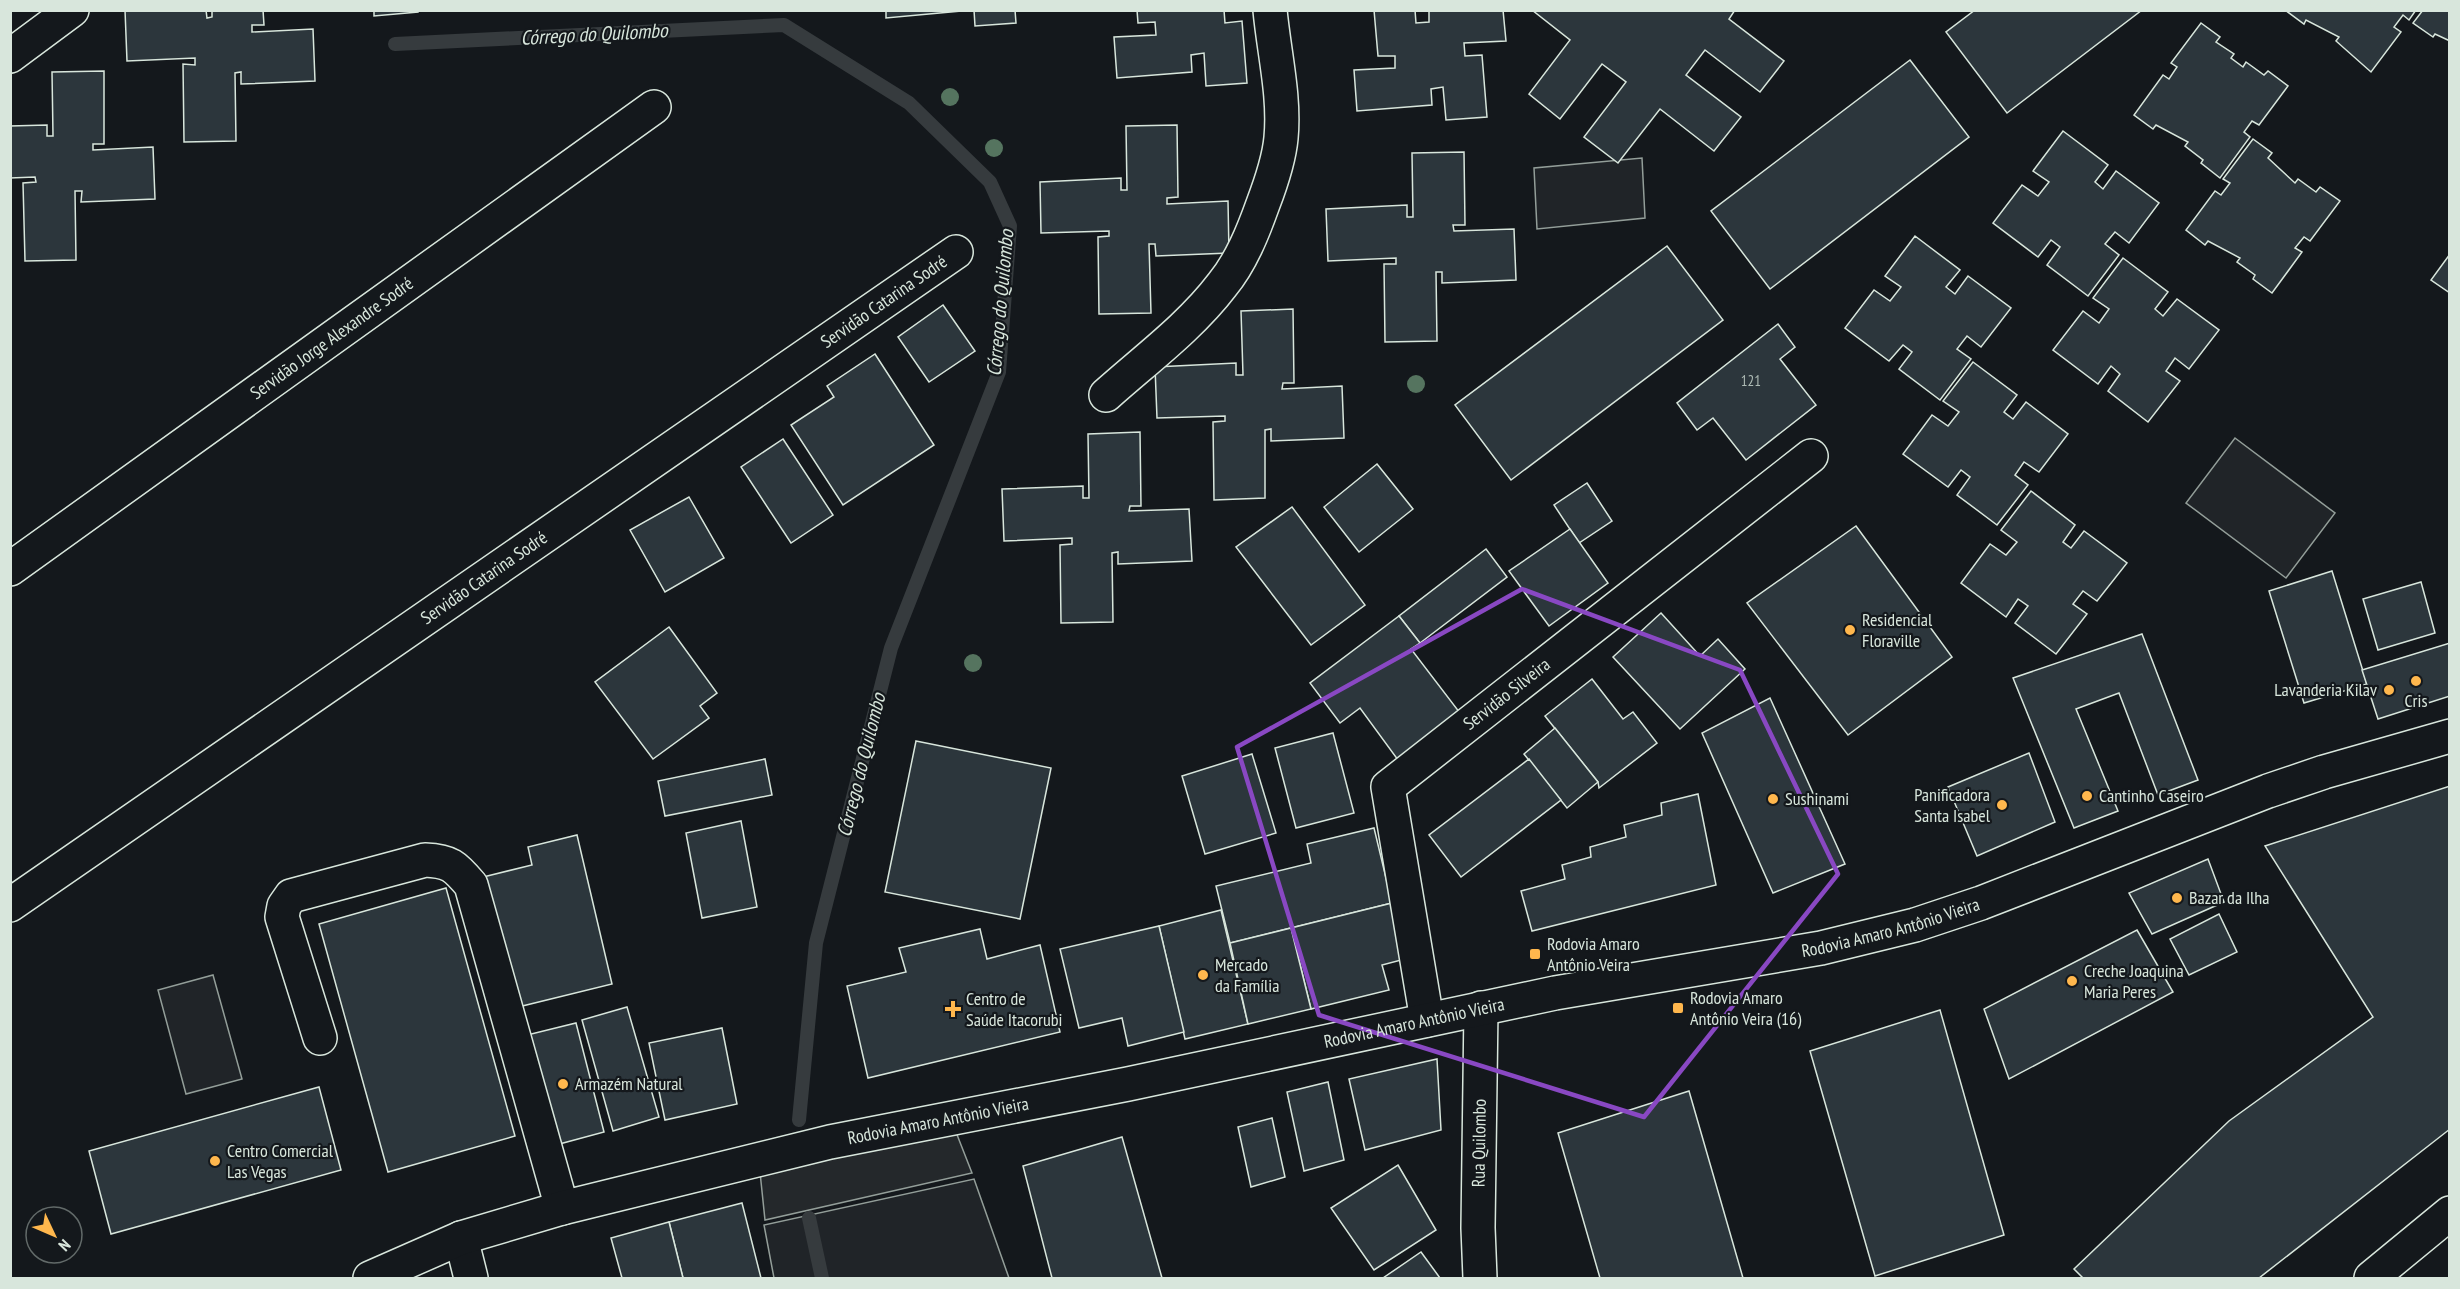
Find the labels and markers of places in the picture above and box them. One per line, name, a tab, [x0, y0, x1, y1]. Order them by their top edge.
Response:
place label: Residencial Floraville	[1862, 608, 1933, 652]
marker: Residencial Floraville	[1843, 623, 1857, 637]
marker: Cris	[2409, 674, 2423, 688]
place label: Lavanderia Kilav	[2274, 678, 2377, 701]
marker: Lavanderia Kilav	[2382, 683, 2396, 697]
place label: Cris	[2405, 689, 2427, 712]
place label: Panificadora Santa Isabel	[1914, 783, 1991, 827]
place label: Cantinho Caseiro	[2099, 784, 2204, 807]
place label: Sushinami	[1785, 787, 1849, 810]
marker: Cantinho Caseiro	[2080, 789, 2094, 803]
marker: Sushinami	[1766, 792, 1780, 806]
marker: Panificadora Santa Isabel	[1995, 798, 2009, 812]
place label: Bazar da Ilha	[2189, 886, 2269, 909]
marker: Bazar da Ilha	[2170, 891, 2184, 905]
place label: Rodovia Amaro Antônio Veira	[1547, 932, 1640, 976]
marker: Rodovia Amaro Antônio Veira	[1528, 947, 1542, 961]
place label: Mercado da Família	[1215, 953, 1279, 997]
place label: Creche Joaquina Maria Peres	[2084, 959, 2184, 1003]
marker: Mercado da Família	[1196, 968, 1210, 982]
marker: Creche Joaquina Maria Peres	[2065, 974, 2079, 988]
place label: Rodovia Amaro Antônio Veira (16)	[1690, 986, 1802, 1030]
place label: Centro de Saúde Itacorubi	[966, 987, 1062, 1031]
marker: Centro de Saúde Itacorubi	[944, 1000, 962, 1018]
marker: Rodovia Amaro Antônio Veira (16)	[1671, 1001, 1685, 1015]
place label: Armazém Natural	[575, 1072, 683, 1095]
marker: Armazém Natural	[556, 1077, 570, 1091]
place label: Centro Comercial Las Vegas	[227, 1139, 334, 1183]
marker: Centro Comercial Las Vegas	[208, 1154, 222, 1168]

